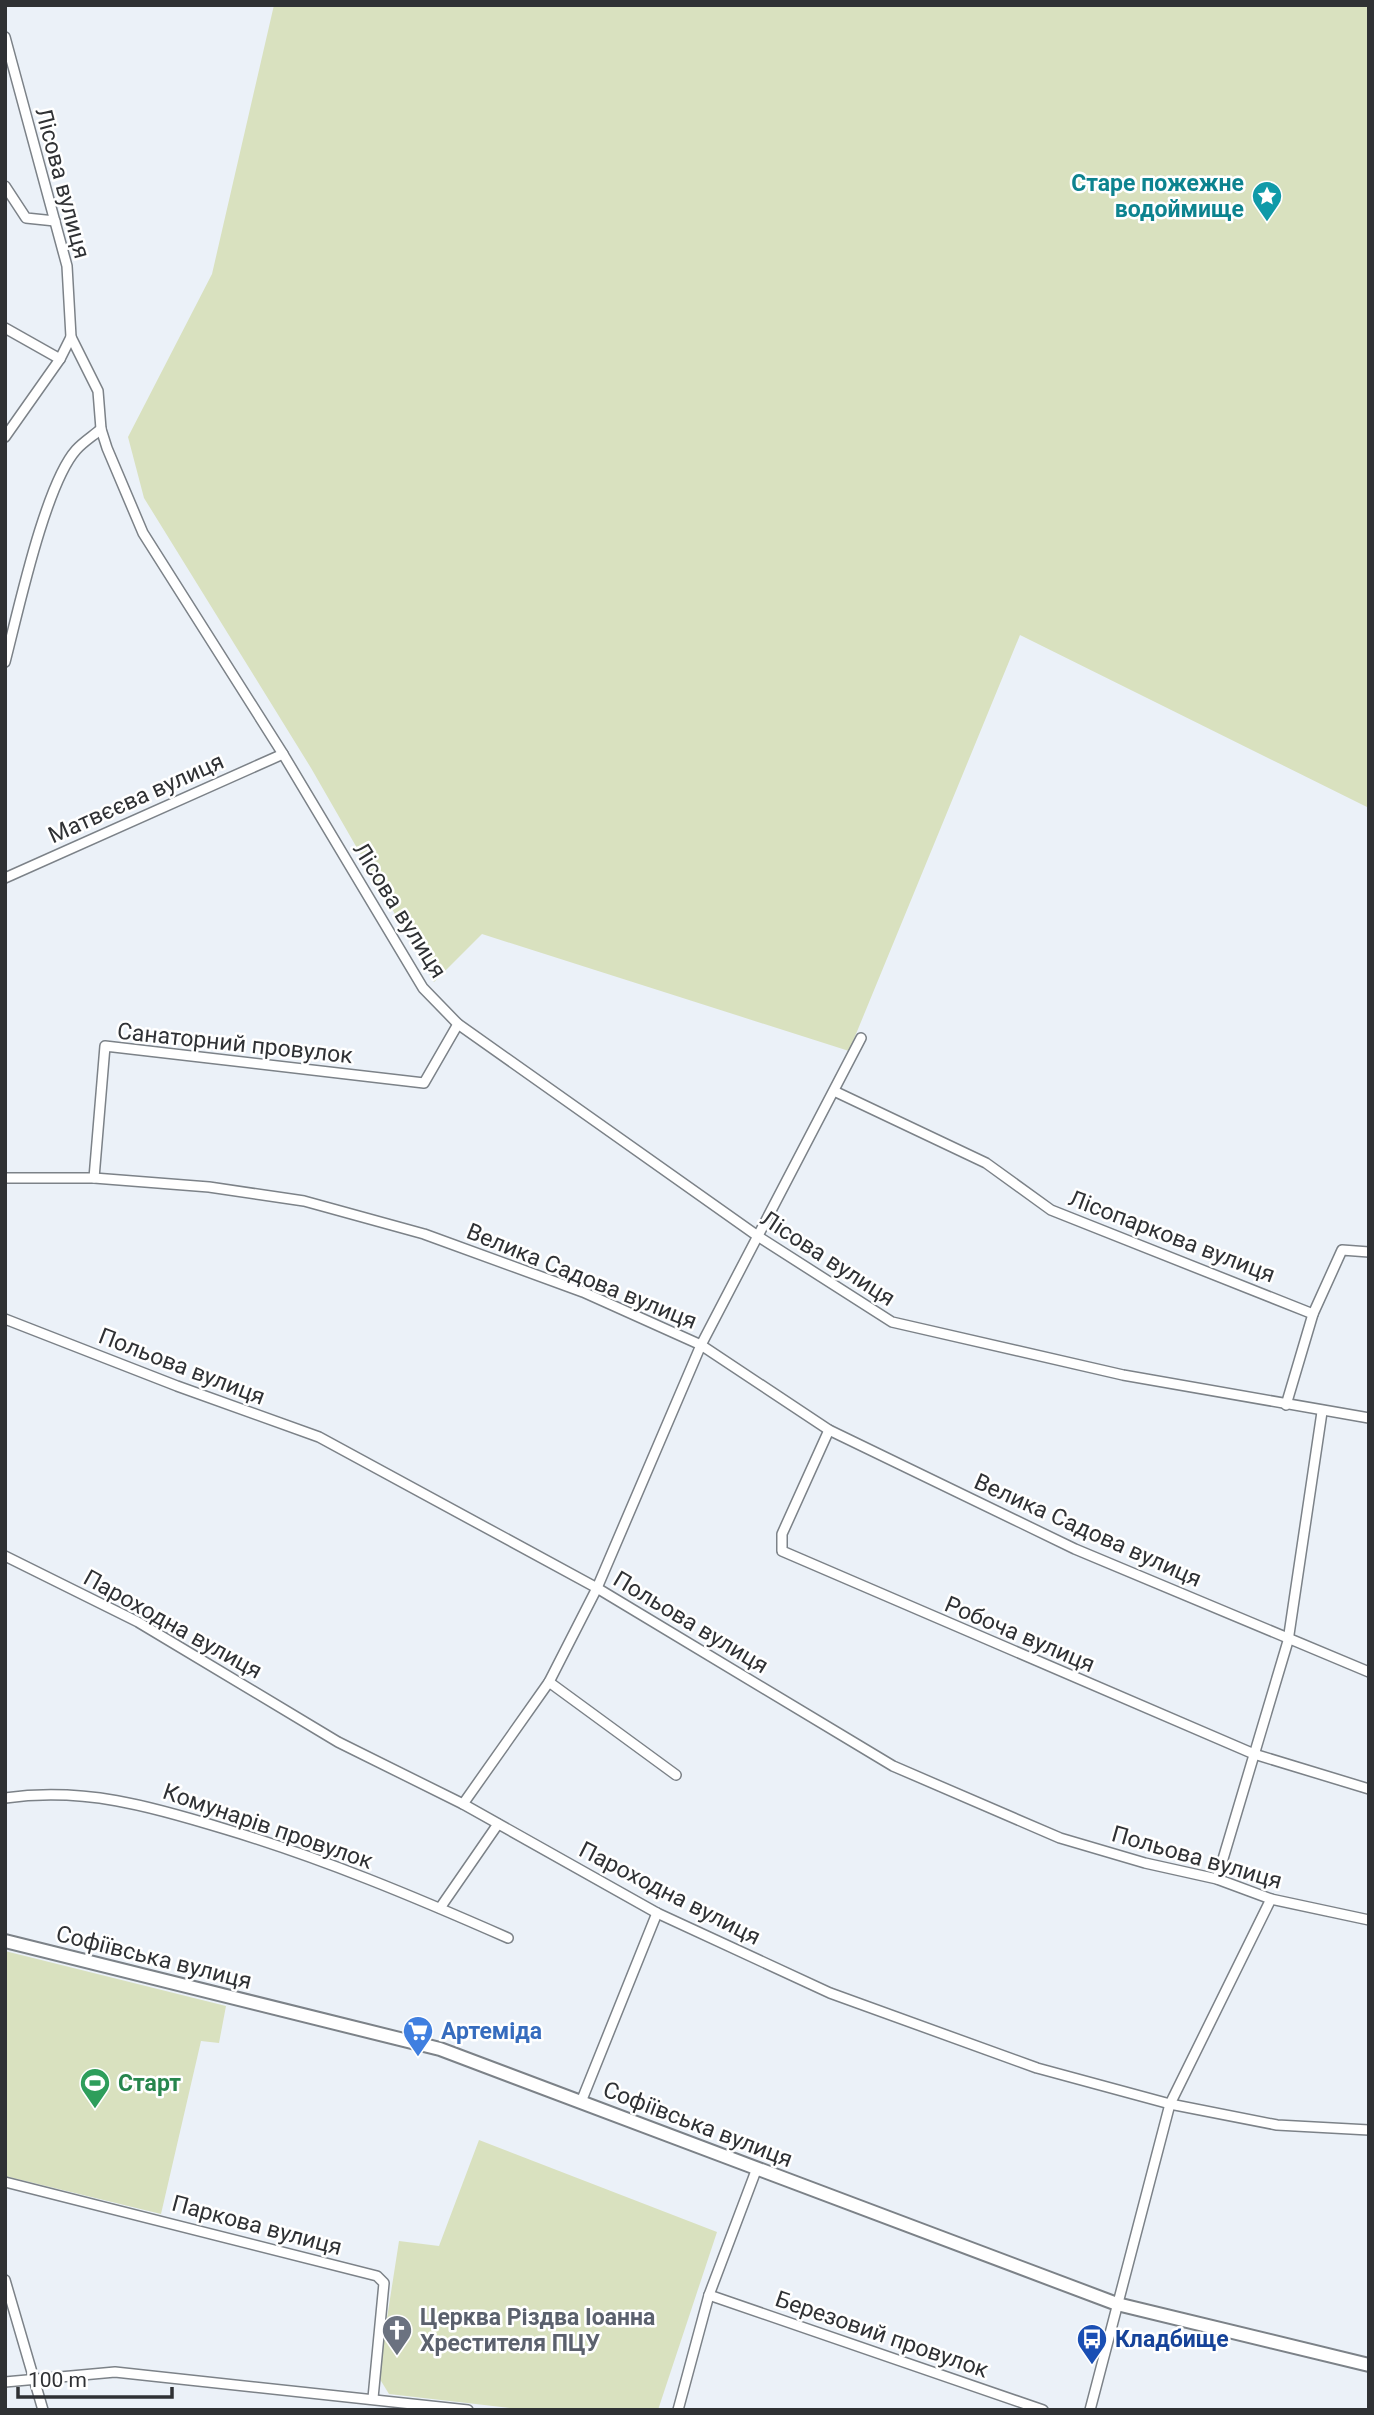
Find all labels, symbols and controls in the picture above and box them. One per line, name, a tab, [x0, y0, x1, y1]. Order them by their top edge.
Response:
street label: Лісова вулиця	[29, 105, 96, 261]
place label: Старе пожежне водоймище	[1071, 170, 1244, 223]
place icon: Старе пожежне водоймище	[1250, 179, 1284, 223]
street label: Матвєєва вулиця	[44, 748, 228, 849]
street label: Лісова вулиця	[347, 837, 452, 983]
street label: Санаторний провулок	[116, 1018, 355, 1069]
street label: Лісопаркова вулиця	[1065, 1185, 1279, 1288]
street label: Лісова вулиця	[755, 1205, 900, 1312]
street label: Велика Садова вулиця	[463, 1218, 701, 1335]
street label: Польова вулиця	[95, 1322, 269, 1411]
street label: Велика Садова вулиця	[970, 1468, 1206, 1593]
street label: Пароходна вулиця	[79, 1564, 267, 1685]
street label: Польова вулиця	[608, 1566, 773, 1679]
street label: Робоча вулиця	[941, 1591, 1099, 1678]
street label: Комунарів провулок	[159, 1778, 377, 1875]
street label: Польова вулиця	[1109, 1820, 1285, 1895]
street label: Пароходна вулиця	[575, 1836, 765, 1951]
street label: Софіївська вулиця	[53, 1920, 255, 1995]
supermarket icon: Артеміда	[401, 2014, 435, 2058]
place label: Артеміда	[441, 2018, 542, 2045]
sports icon: Старт	[78, 2066, 112, 2110]
place label: Старт	[118, 2070, 181, 2097]
street label: Софіївська вулиця	[599, 2076, 796, 2173]
street label: Паркова вулиця	[169, 2190, 345, 2261]
street label: Березовий провулок	[772, 2285, 992, 2384]
place label: Церква Різдва Іоанна Хрестителя ПЦУ	[420, 2304, 655, 2357]
church icon: Церква Різдва Іоанна Хрестителя ПЦУ	[380, 2313, 414, 2357]
bus stop icon: Кладбище	[1075, 2322, 1109, 2366]
place label: Кладбище	[1115, 2326, 1229, 2353]
scale bar	[18, 2356, 172, 2400]
text: 100 m	[28, 2368, 87, 2392]

